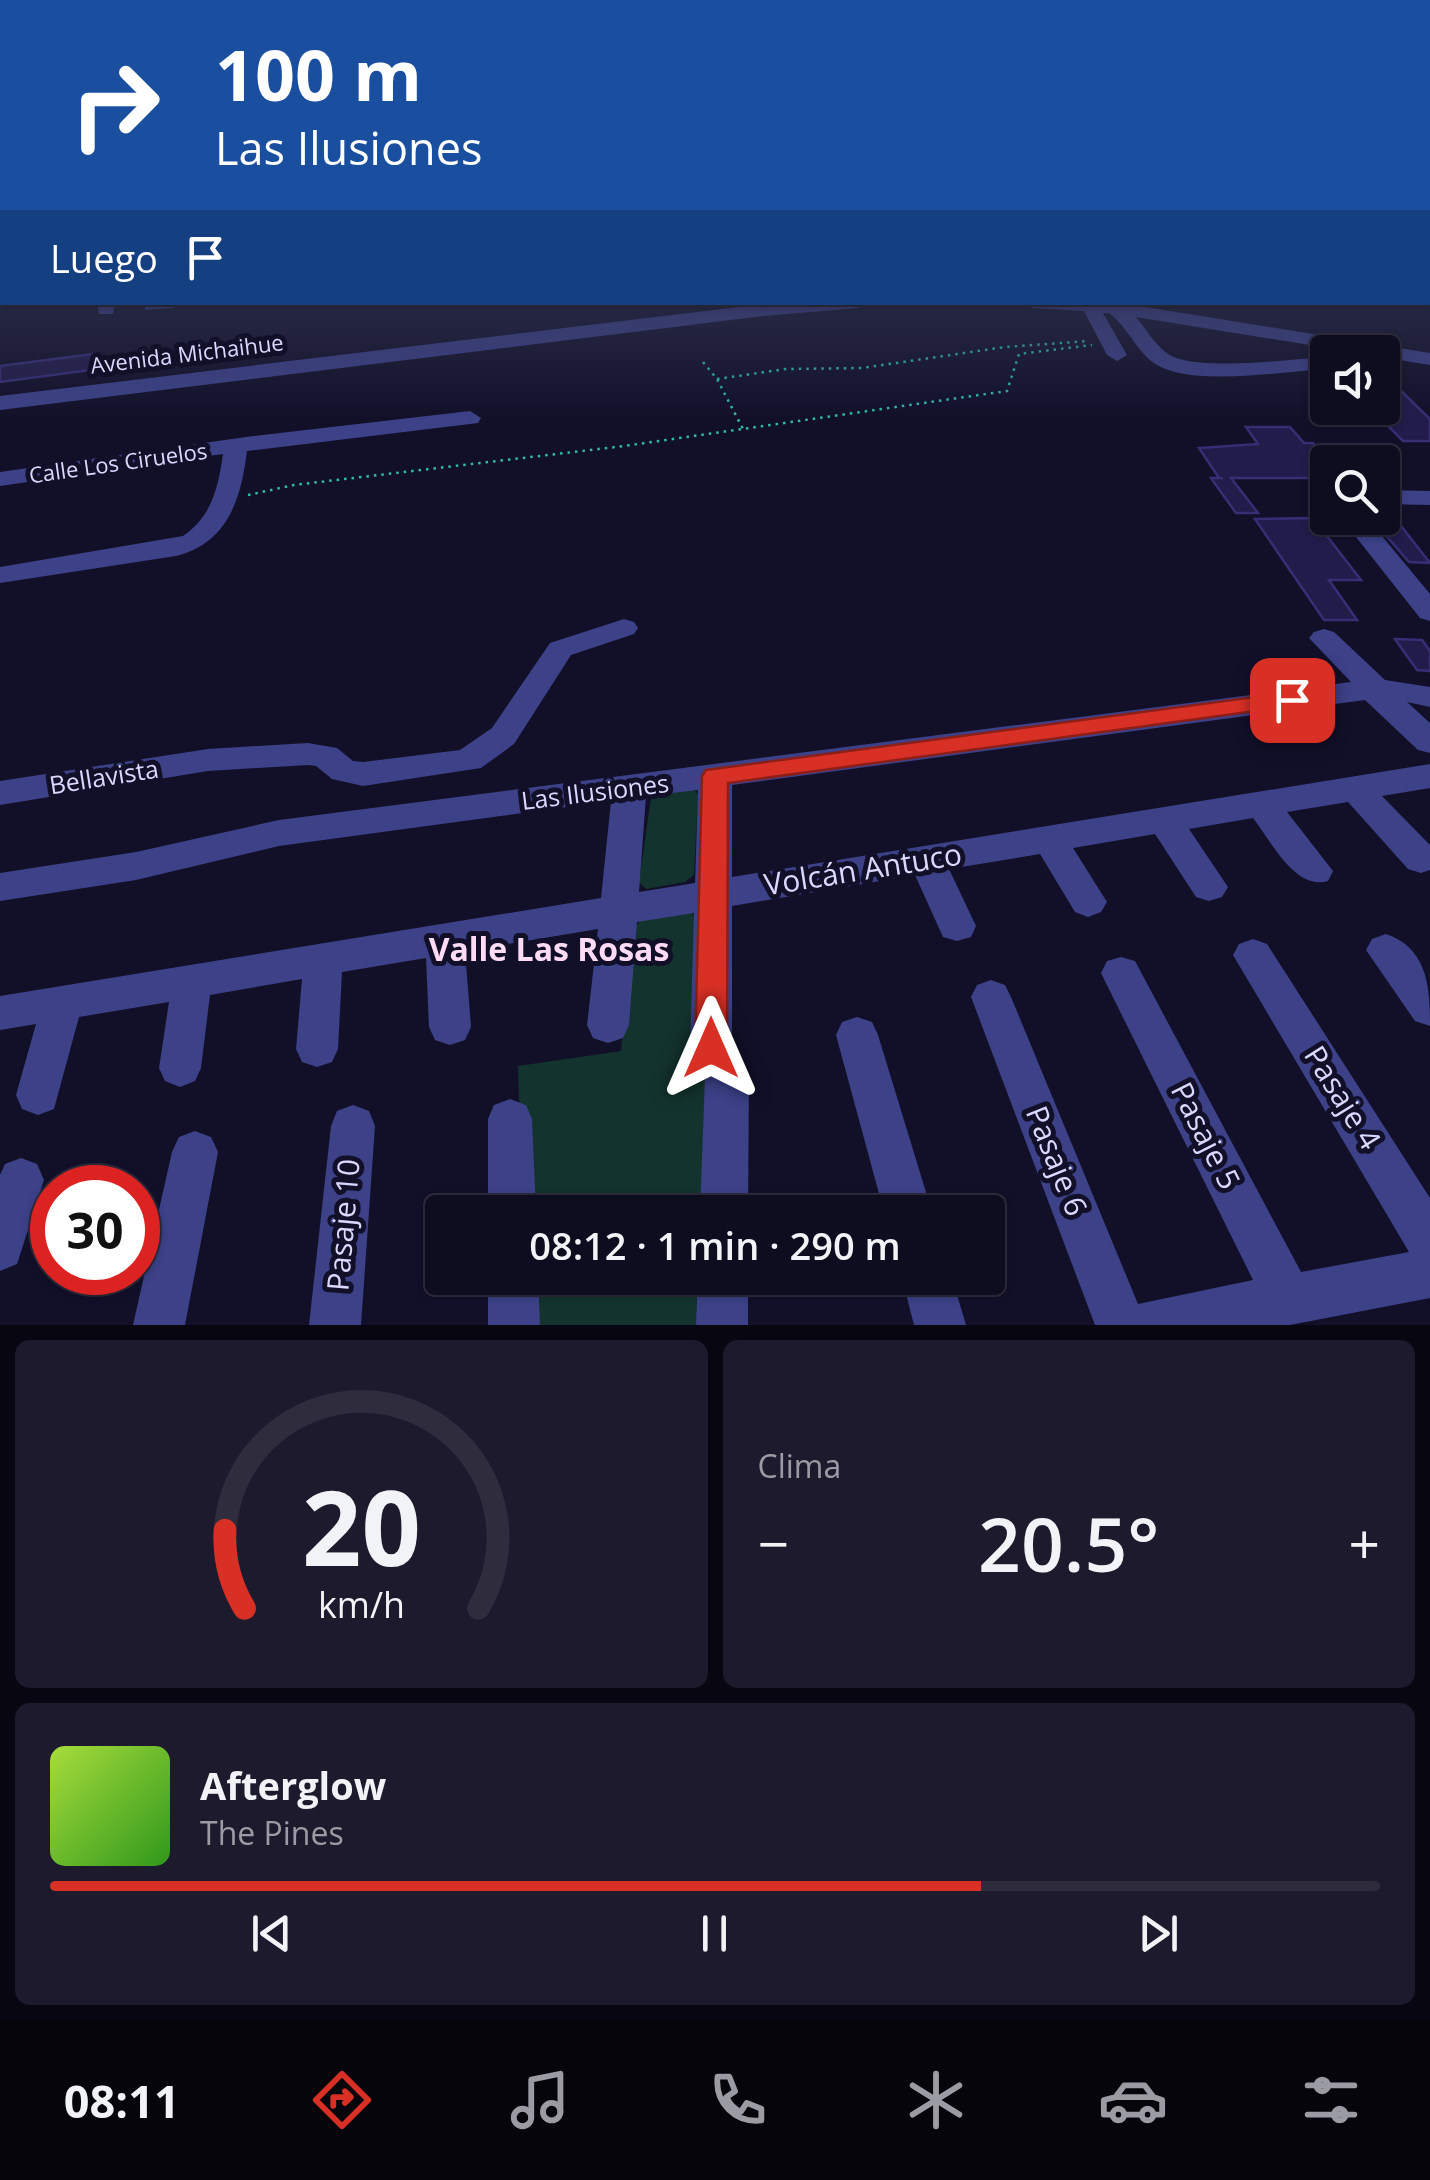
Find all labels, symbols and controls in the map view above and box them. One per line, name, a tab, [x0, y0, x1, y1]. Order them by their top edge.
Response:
text: 100 m	[215, 26, 422, 122]
icon: right	[50, 40, 180, 170]
text: Las Ilusiones	[215, 117, 482, 178]
icon: arrive	[178, 230, 233, 285]
text: Luego	[50, 232, 158, 284]
street label: Avenida Michaihue	[89, 326, 285, 380]
map controls	[1310, 335, 1400, 535]
button: sound	[1310, 335, 1400, 425]
street label: Calle Los Ciruelos	[27, 435, 209, 489]
button: search	[1310, 445, 1400, 535]
pin	[1250, 658, 1335, 743]
icon: arrive	[1265, 673, 1320, 728]
street label: Bellavista	[47, 751, 161, 801]
street label: Las Ilusiones	[519, 765, 671, 817]
street label: Volcán Antuco	[761, 833, 965, 904]
district label: Valle Las Rosas	[429, 927, 669, 970]
position arrow	[659, 996, 763, 1100]
street label: Pasaje 4	[1295, 1038, 1391, 1157]
street label: Pasaje 5	[1162, 1075, 1251, 1196]
street label: Pasaje 6	[1017, 1099, 1098, 1221]
street label: Pasaje 10	[316, 1157, 369, 1293]
speed limit sign: 30	[30, 1165, 160, 1295]
text: 08:12 · 1 min · 290 m	[529, 1219, 901, 1271]
text: Clima	[758, 1444, 841, 1487]
text: 20	[302, 1455, 421, 1596]
text: 20.5°	[978, 1492, 1159, 1594]
text: −	[758, 1505, 789, 1580]
text: +	[1349, 1505, 1380, 1580]
text: km/h	[318, 1580, 405, 1628]
text: Afterglow	[200, 1759, 386, 1811]
text: The Pines	[200, 1811, 344, 1854]
icon: previous	[244, 1906, 299, 1961]
icon: pause	[687, 1906, 742, 1961]
icon: next	[1131, 1906, 1186, 1961]
icon: directions	[307, 2065, 377, 2135]
icon: music	[505, 2065, 575, 2135]
icon: phone	[703, 2065, 773, 2135]
icon: climate	[901, 2065, 971, 2135]
icon: car	[1098, 2065, 1168, 2135]
icon: filters	[1296, 2065, 1366, 2135]
text: 08:11	[64, 2070, 180, 2131]

